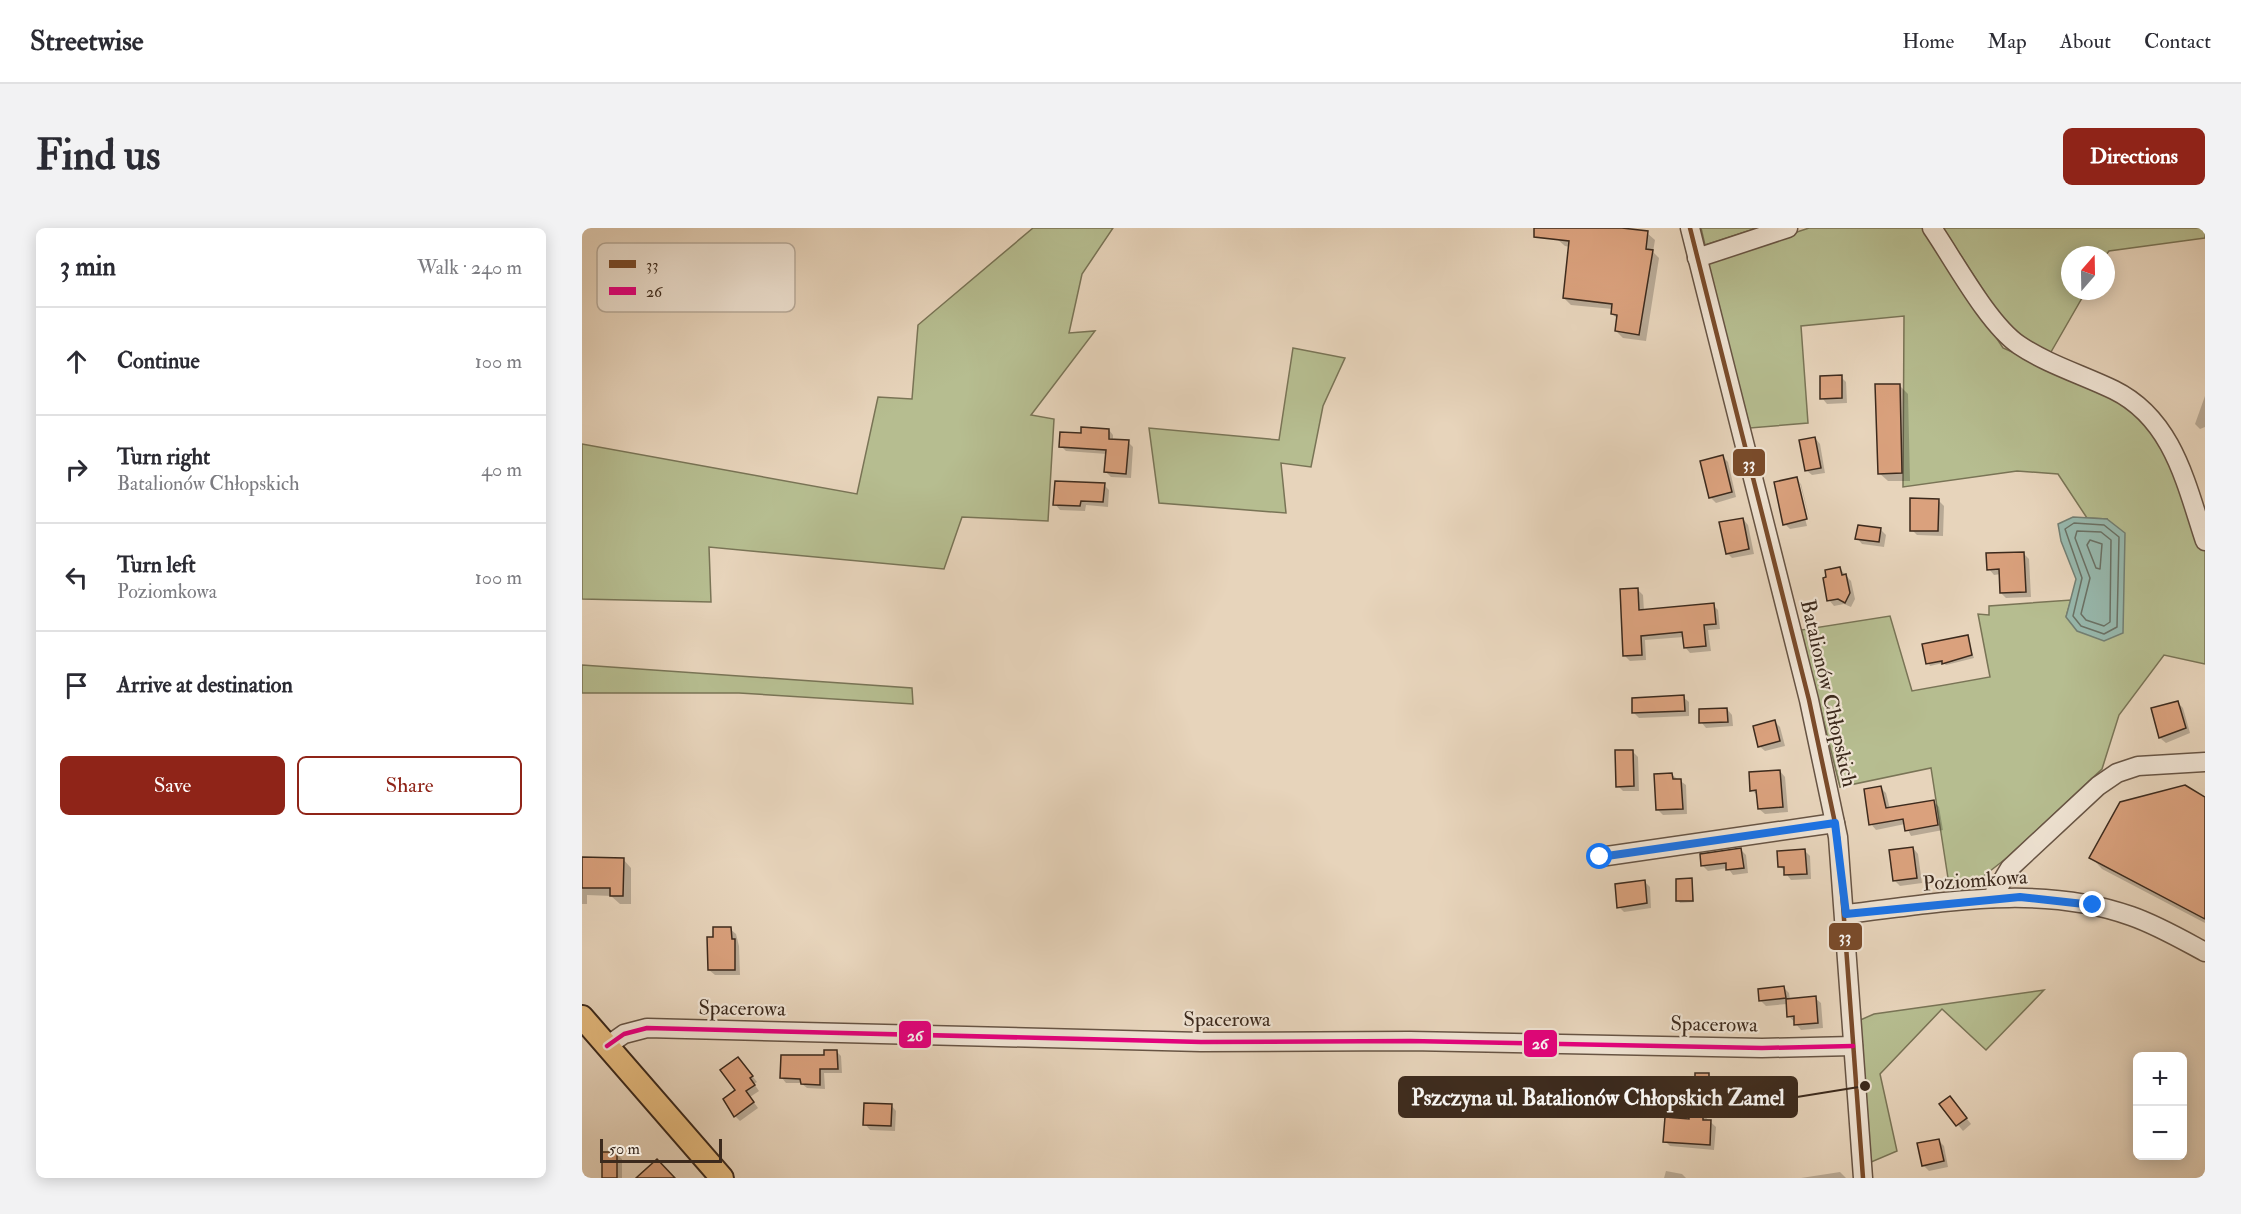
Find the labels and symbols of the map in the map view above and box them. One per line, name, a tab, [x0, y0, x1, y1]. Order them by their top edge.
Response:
legend	[597, 243, 795, 312]
north arrow	[2061, 246, 2115, 300]
text: 33	[646, 255, 658, 275]
text: 26	[646, 282, 663, 302]
line badge: 33	[1732, 448, 1766, 477]
text: 33	[1743, 454, 1755, 474]
street label: Batalionów Chłopskich	[1794, 597, 1863, 789]
route start	[1586, 843, 1612, 869]
street label: Poziomkowa	[1922, 863, 2029, 898]
route end	[2079, 891, 2105, 917]
line badge: 33	[1828, 922, 1863, 951]
text: 33	[1839, 927, 1851, 947]
street label: Spacerowa	[698, 994, 786, 1023]
street label: Spacerowa	[1183, 1006, 1271, 1033]
street label: Spacerowa	[1670, 1010, 1758, 1039]
line badge: 26	[898, 1020, 932, 1049]
text: 26	[907, 1026, 925, 1046]
line badge: 26	[1523, 1029, 1558, 1058]
text: 26	[1532, 1034, 1550, 1054]
callout: Pszczyna ul. Batalionów Chłopskich Zamel	[1399, 1077, 1797, 1117]
text: Pszczyna ul. Batalionów Chłopskich Zamel	[1411, 1084, 1785, 1113]
scale bar	[600, 1136, 722, 1164]

